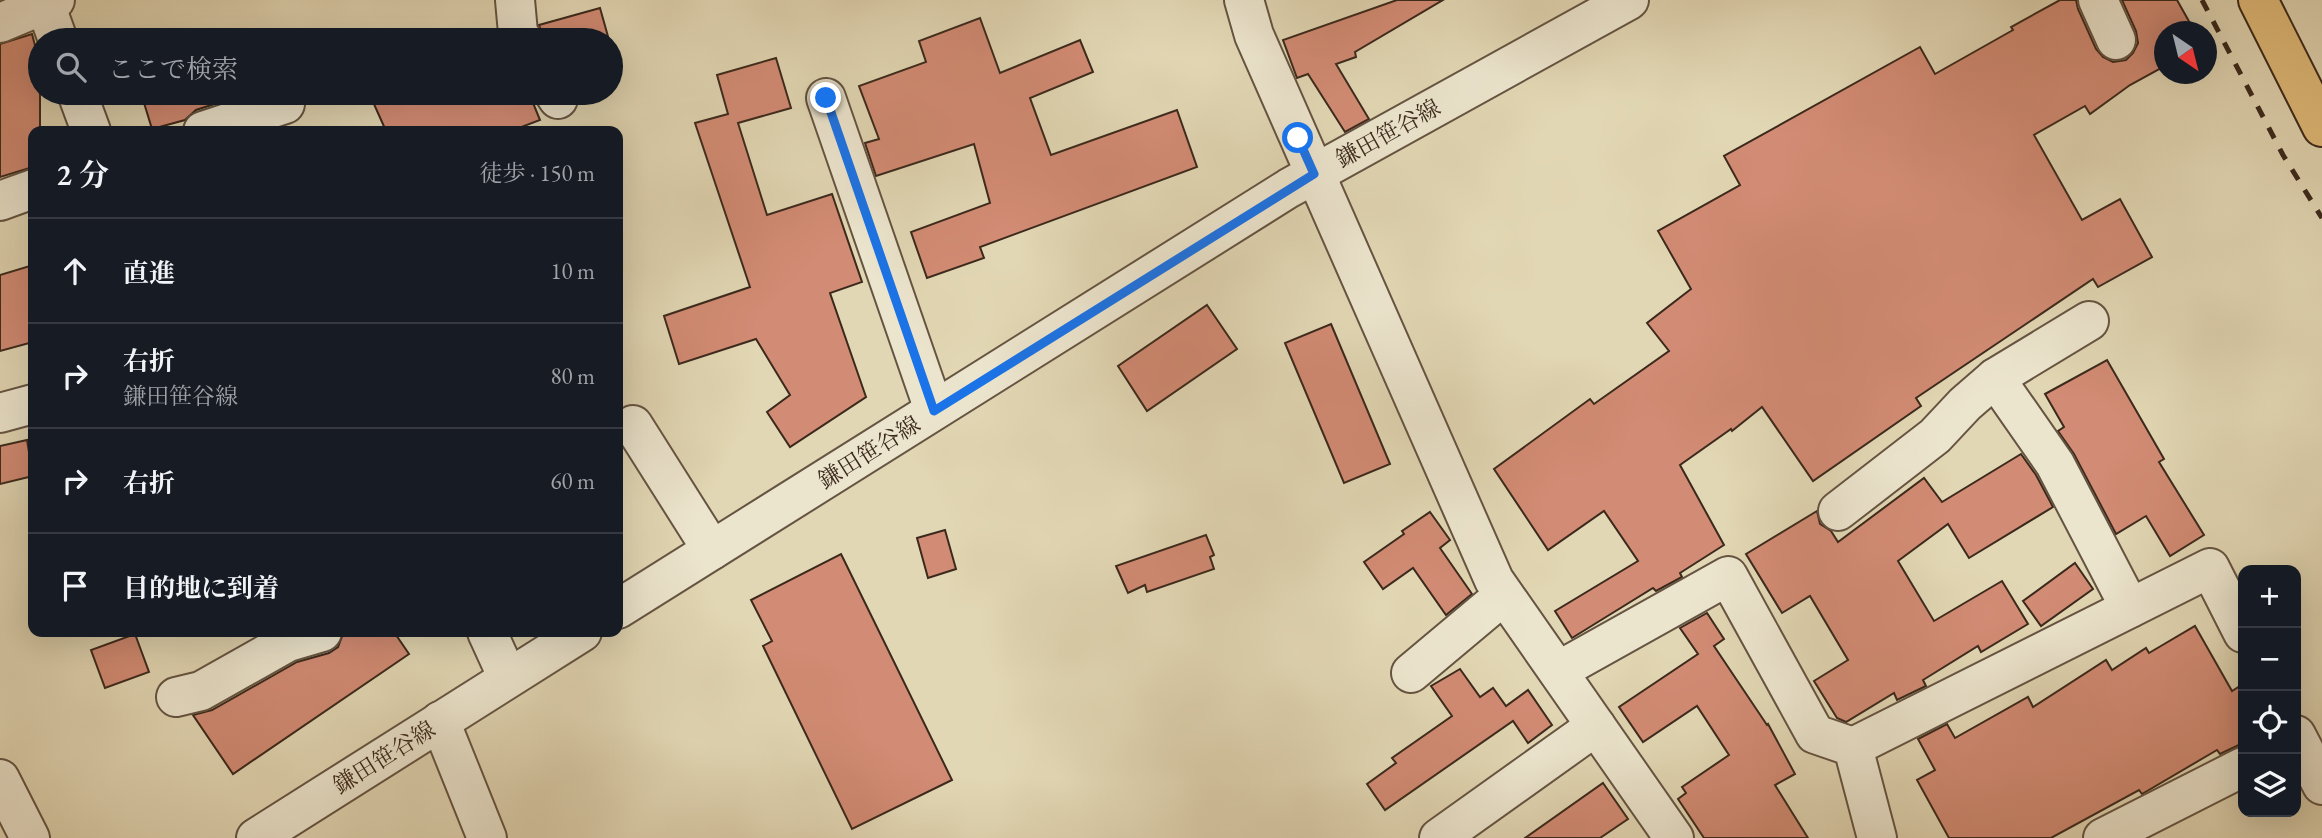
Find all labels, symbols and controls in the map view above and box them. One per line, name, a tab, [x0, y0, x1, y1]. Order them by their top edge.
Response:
north arrow	[2154, 21, 2217, 84]
search box	[28, 28, 623, 105]
icon: search	[52, 48, 90, 86]
text: ここで検索	[108, 52, 238, 86]
route end	[810, 82, 841, 113]
street label: 鎌田笹谷線	[1330, 92, 1446, 174]
route start	[1282, 122, 1313, 153]
text: 2 分	[56, 155, 109, 194]
text: 徒歩 · 150 m	[480, 158, 595, 188]
icon: ahead	[56, 252, 94, 290]
text: 直進	[123, 256, 175, 290]
text: 10 m	[550, 256, 595, 286]
text: 右折	[123, 344, 175, 378]
icon: right	[56, 357, 94, 395]
text: 80 m	[550, 361, 595, 391]
text: 鎌田笹谷線	[123, 381, 238, 411]
street label: 鎌田笹谷線	[812, 409, 926, 495]
icon: right	[56, 462, 94, 500]
text: 右折	[123, 466, 175, 500]
text: 60 m	[550, 466, 595, 496]
map controls	[2238, 565, 2301, 817]
button: +	[2238, 565, 2301, 628]
icon: arrive	[56, 567, 94, 605]
text: 目的地に到着	[123, 571, 279, 605]
button: −	[2238, 628, 2301, 691]
button: locate	[2238, 691, 2301, 754]
street label: 鎌田笹谷線	[327, 714, 441, 800]
button: layers	[2238, 754, 2301, 817]

